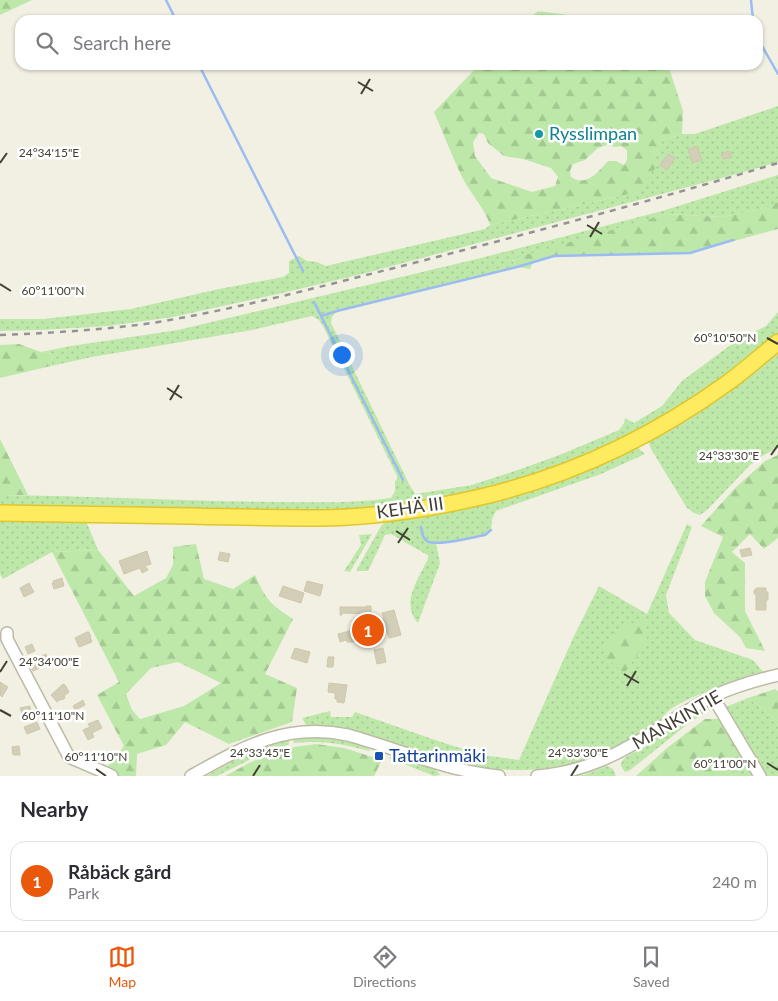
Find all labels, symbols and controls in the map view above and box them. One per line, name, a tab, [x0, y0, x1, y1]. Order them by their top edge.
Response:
search box	[15, 15, 763, 70]
icon: search	[33, 29, 61, 57]
text: Search here	[73, 31, 171, 54]
place label: Rysslimpan	[549, 122, 637, 144]
marker: Rysslimpan	[533, 128, 545, 140]
text: 24°34'15"E	[19, 145, 79, 160]
text: 60°11'00"N	[22, 283, 84, 298]
text: 60°10'50"N	[694, 330, 756, 345]
your location	[329, 342, 355, 368]
text: 24°33'30"E	[699, 448, 759, 463]
street label: KEHÄ III	[375, 491, 445, 523]
pin: 1	[352, 611, 384, 649]
text: 24°34'00"E	[19, 654, 79, 669]
street label: MANKINTIE	[628, 685, 725, 754]
text: 60°11'10"N	[22, 708, 84, 723]
place label: Tattarinmäki	[389, 744, 486, 766]
text: 24°33'45"E	[230, 745, 290, 760]
text: 24°33'30"E	[548, 745, 608, 760]
text: 60°11'10"N	[65, 749, 127, 764]
marker: Tattarinmäki	[373, 750, 385, 762]
text: 60°11'00"N	[694, 756, 756, 771]
text: Nearby	[20, 796, 88, 821]
text: Råbäck gård	[68, 860, 171, 883]
text: 1	[32, 872, 42, 891]
text: 240 m	[712, 872, 757, 891]
text: Park	[68, 883, 99, 902]
tab: Map	[108, 943, 136, 990]
tab: Directions	[353, 943, 416, 990]
tab: Saved	[633, 943, 670, 990]

